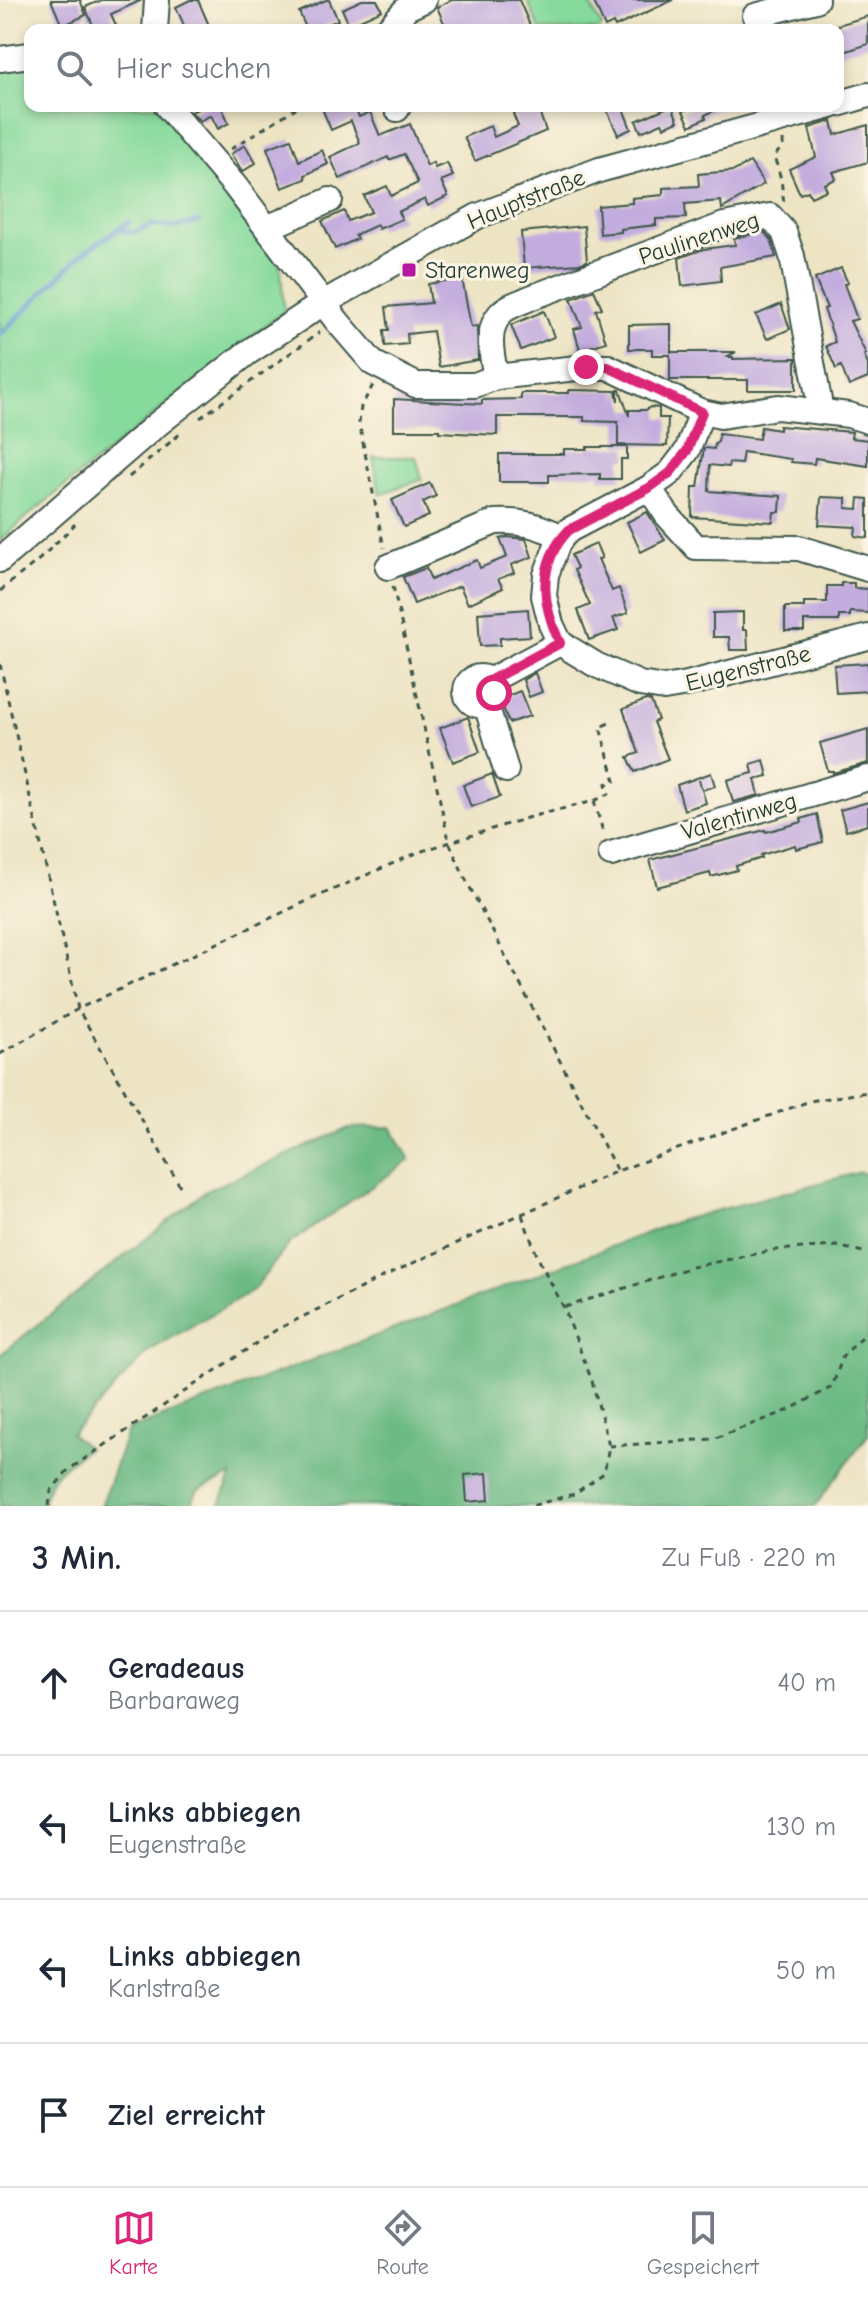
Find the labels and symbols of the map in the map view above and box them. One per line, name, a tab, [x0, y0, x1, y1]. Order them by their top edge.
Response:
street label: Hauptstraße	[463, 163, 589, 235]
street label: Paulinenweg	[635, 205, 763, 271]
place label: Starenweg	[425, 256, 530, 284]
marker: Starenweg	[400, 261, 418, 279]
route end	[568, 349, 604, 385]
street label: Eugenstraße	[683, 639, 813, 697]
route start	[476, 675, 512, 711]
street label: Valentinweg	[678, 786, 800, 846]

